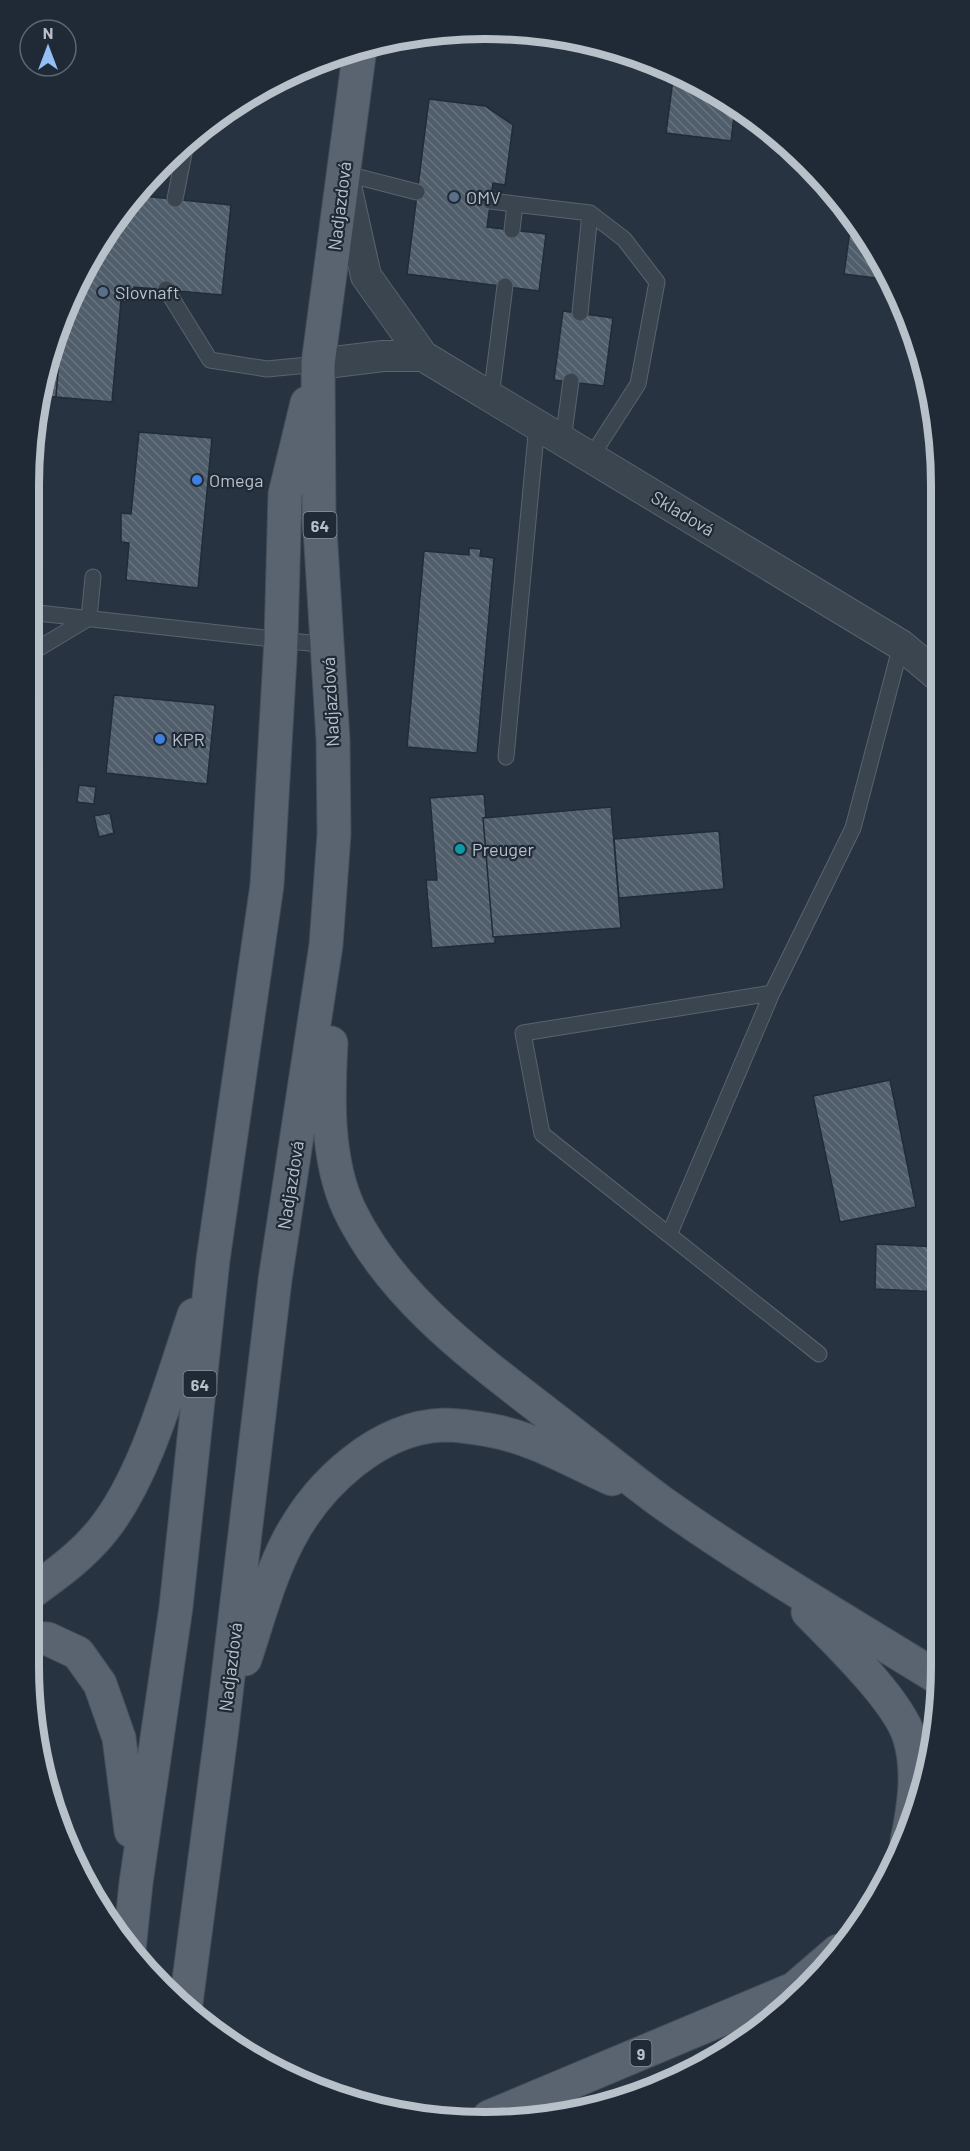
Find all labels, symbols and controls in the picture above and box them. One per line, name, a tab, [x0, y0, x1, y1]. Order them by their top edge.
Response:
north arrow	[18, 18, 78, 78]
text: N	[43, 23, 53, 42]
street label: Nadjazdová	[323, 160, 355, 252]
place label: OMV	[466, 186, 501, 208]
marker: OMV	[447, 190, 461, 204]
place label: Slovnaft	[115, 281, 179, 303]
marker: Slovnaft	[96, 285, 110, 299]
place label: Omega	[209, 469, 263, 491]
marker: Omega	[190, 473, 204, 487]
street label: Skladová	[647, 486, 719, 540]
road number: 64	[304, 512, 336, 538]
street label: Nadjazdová	[317, 657, 343, 747]
place label: KPR	[172, 728, 205, 750]
marker: KPR	[153, 732, 167, 746]
place label: Preuger	[472, 838, 535, 860]
marker: Preuger	[453, 842, 467, 856]
street label: Nadjazdová	[272, 1139, 308, 1231]
road number: 64	[184, 1371, 216, 1397]
street label: Nadjazdová	[214, 1621, 246, 1713]
road number: 9	[630, 2040, 652, 2066]

